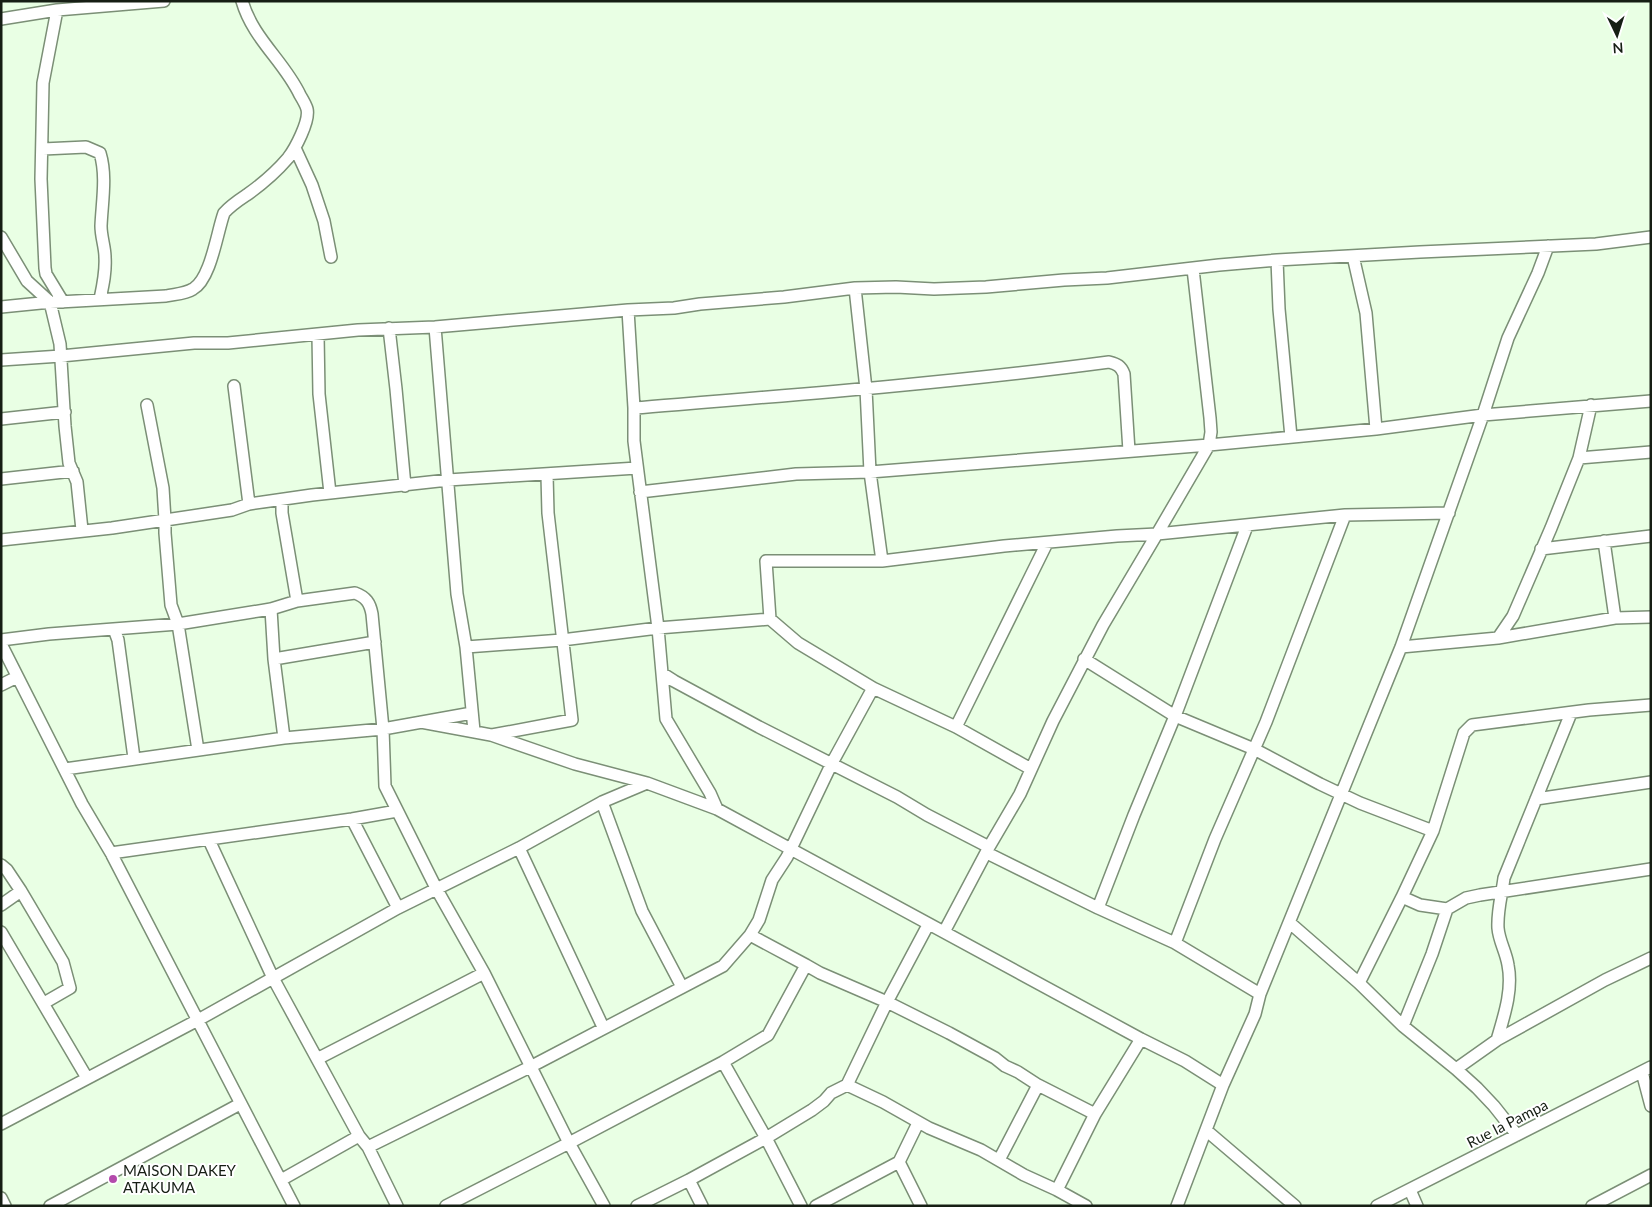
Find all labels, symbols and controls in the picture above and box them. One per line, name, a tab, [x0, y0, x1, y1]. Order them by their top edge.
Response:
north arrow	[1592, 10, 1642, 60]
text: N	[1612, 40, 1624, 57]
street label: Rue la Pampa	[1463, 1095, 1551, 1151]
place label: MAISON DAKEY ATAKUMA	[123, 1161, 237, 1196]
marker: MAISON DAKEY ATAKUMA	[107, 1173, 119, 1185]

